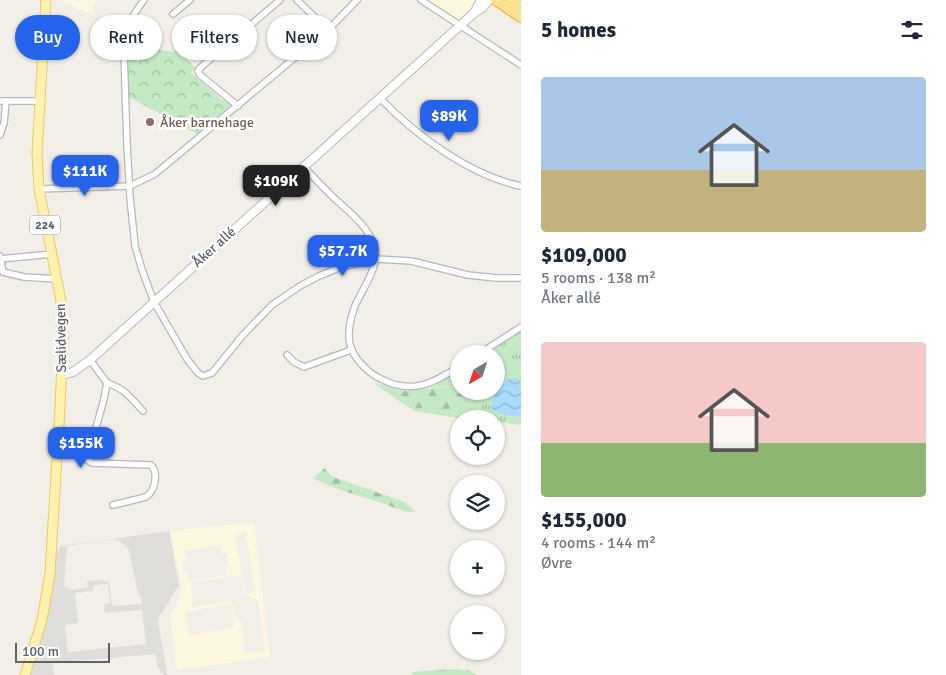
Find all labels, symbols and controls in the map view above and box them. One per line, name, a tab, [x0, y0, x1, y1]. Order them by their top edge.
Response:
chip: Buy	[15, 15, 80, 60]
chip: Rent	[90, 15, 162, 60]
chip: Filters	[172, 15, 257, 60]
chip: New	[267, 15, 337, 60]
icon: filters	[898, 16, 926, 44]
text: 5 homes	[541, 17, 616, 43]
pin: $89K	[419, 100, 479, 142]
text: $89K	[431, 106, 467, 126]
icon: home	[689, 110, 779, 200]
place label: Åker barnehage	[160, 114, 254, 131]
marker: Åker barnehage	[144, 116, 156, 128]
pin: $111K	[50, 154, 120, 197]
text: $111K	[63, 161, 107, 181]
pin: $109K	[241, 164, 311, 207]
text: $109K	[254, 171, 298, 191]
road number: 224	[30, 216, 60, 234]
street label: Åker allé	[189, 223, 239, 271]
pin: $57.7K	[302, 234, 384, 277]
text: $57.7K	[318, 241, 368, 261]
text: $109,000	[541, 242, 627, 268]
text: 5 rooms · 138 m²	[541, 268, 656, 288]
text: Åker allé	[541, 288, 601, 308]
street label: Sælidvegen	[52, 303, 70, 373]
north arrow	[450, 345, 505, 400]
map controls	[450, 345, 505, 660]
icon: home	[689, 375, 779, 465]
button: locate	[450, 410, 505, 465]
pin: $155K	[46, 426, 116, 469]
text: $155K	[59, 433, 103, 453]
button: layers	[450, 475, 505, 530]
text: $155,000	[541, 507, 627, 533]
text: 4 rooms · 144 m²	[541, 533, 656, 553]
button: +	[450, 540, 505, 595]
text: Øvre	[541, 553, 572, 573]
button: −	[450, 605, 505, 660]
scale bar	[15, 640, 110, 663]
text: 100 m	[22, 643, 59, 660]

